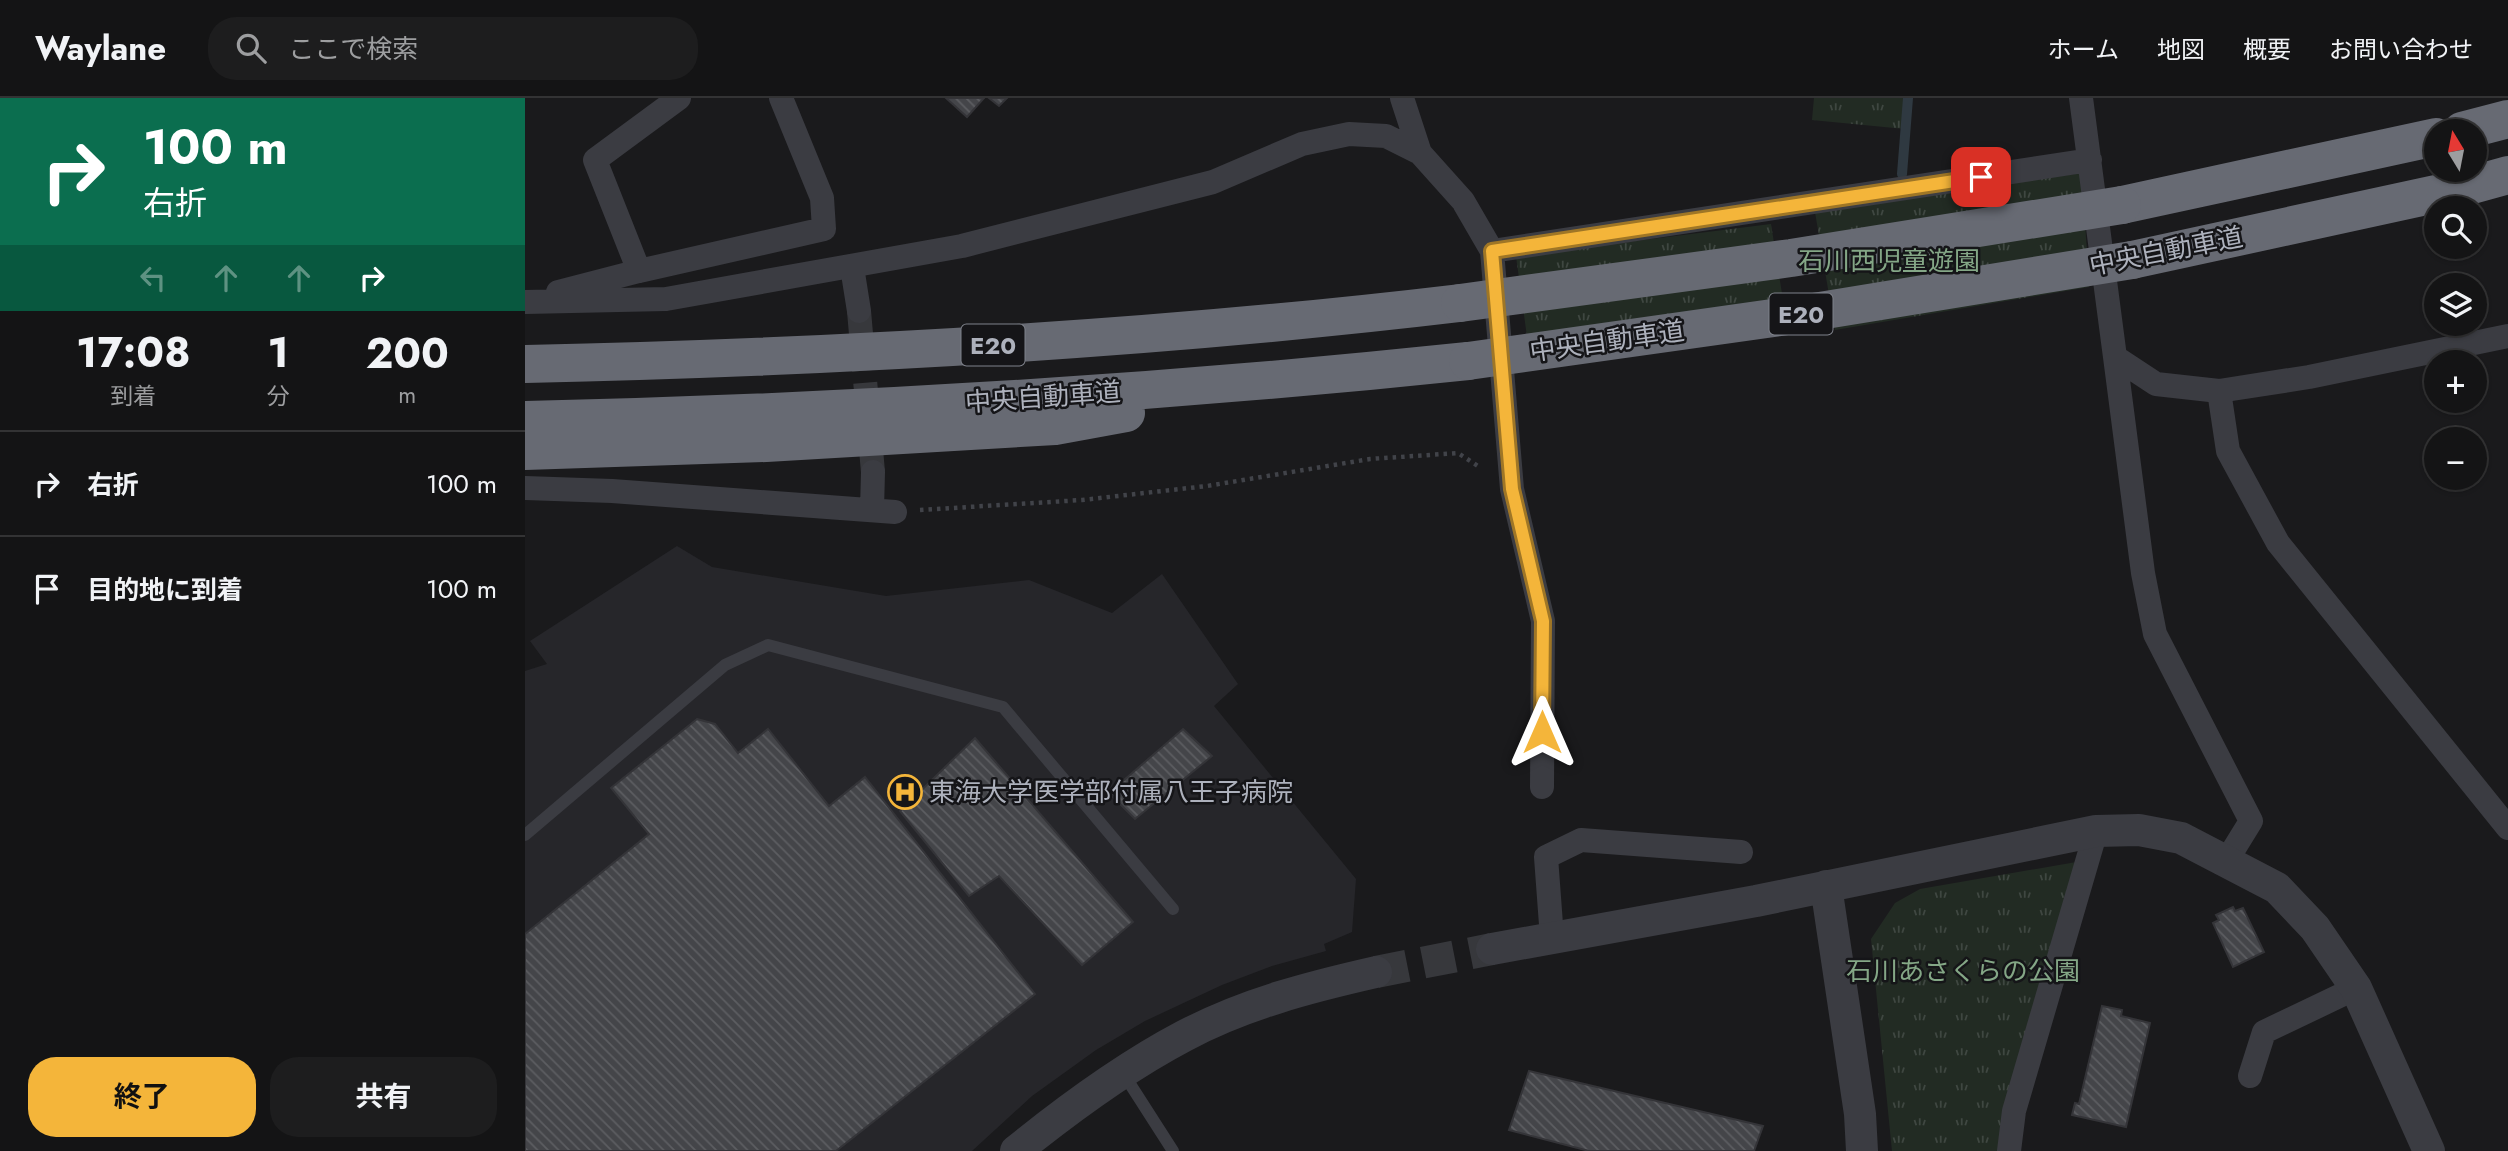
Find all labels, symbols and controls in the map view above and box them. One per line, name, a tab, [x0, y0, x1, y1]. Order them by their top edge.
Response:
search box	[208, 17, 698, 80]
text: Waylane	[35, 25, 166, 72]
icon: search	[232, 29, 270, 67]
text: ここで検索	[288, 30, 418, 68]
text: ホーム	[2048, 32, 2119, 67]
text: 地図	[2157, 32, 2205, 67]
text: 概要	[2243, 32, 2291, 67]
text: お問い合わせ	[2329, 32, 2473, 67]
text: 100 m	[143, 112, 288, 182]
north arrow	[2424, 119, 2487, 182]
map controls	[2424, 119, 2487, 490]
icon: right	[28, 126, 119, 217]
pin	[1951, 147, 2011, 207]
icon: arrive	[1962, 158, 2000, 196]
text: 右折	[143, 180, 207, 226]
button: search	[2424, 196, 2487, 259]
street label: 中央自動車道	[2086, 217, 2246, 285]
park label: 石川西児童遊園	[1798, 242, 1980, 280]
icon: left	[134, 259, 172, 297]
icon: ahead	[207, 259, 245, 297]
icon: ahead	[280, 259, 318, 297]
icon: right	[353, 259, 391, 297]
button: layers	[2424, 273, 2487, 336]
road number: E20	[1769, 294, 1833, 334]
street label: 中央自動車道	[1527, 311, 1687, 371]
text: 17:08	[76, 322, 190, 383]
text: 1	[267, 322, 289, 383]
text: 200	[366, 323, 449, 384]
road number: E20	[961, 324, 1025, 366]
button: +	[2424, 350, 2487, 413]
street label: 中央自動車道	[964, 373, 1122, 421]
text: m	[398, 378, 416, 412]
text: 到着	[110, 379, 156, 413]
text: 分	[267, 379, 290, 413]
button: −	[2424, 427, 2487, 490]
icon: right	[28, 465, 66, 503]
text: 100 m	[426, 465, 497, 503]
text: 右折	[87, 466, 139, 504]
icon: arrive	[28, 570, 66, 608]
text: 100 m	[426, 570, 497, 608]
text: 目的地に到着	[87, 571, 243, 609]
position arrow	[1505, 695, 1579, 769]
hospital icon: 東海大学医学部付属八王子病院	[886, 773, 924, 811]
place label: 東海大学医学部付属八王子病院	[929, 773, 1293, 811]
park label: 石川あさくらの公園	[1846, 952, 2080, 990]
button: 終了	[28, 1057, 256, 1137]
button: 共有	[270, 1057, 497, 1137]

